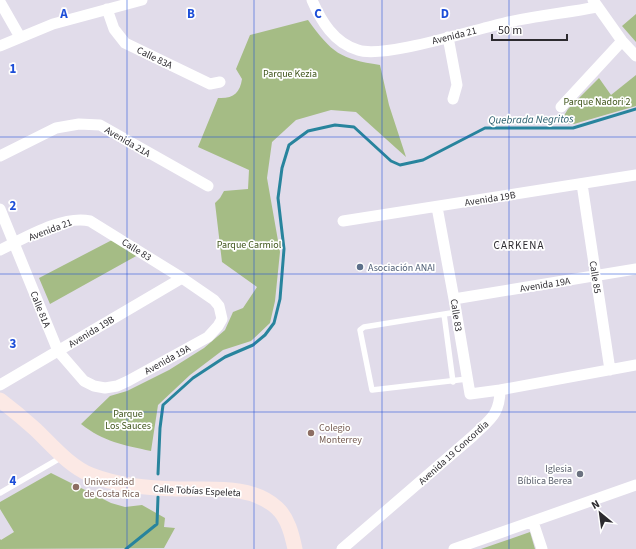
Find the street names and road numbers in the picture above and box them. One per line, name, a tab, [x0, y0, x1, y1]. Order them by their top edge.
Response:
street label: Avenida 21	[431, 24, 478, 48]
street label: Calle 83A	[134, 43, 175, 73]
street label: Avenida 21A	[102, 123, 154, 161]
street label: Avenida 19B	[464, 188, 517, 210]
street label: Avenida 21	[27, 215, 74, 245]
street label: Calle 83	[119, 235, 154, 264]
street label: Calle 85	[586, 260, 604, 294]
street label: Avenida 19A	[519, 274, 572, 296]
street label: Calle 81A	[26, 289, 54, 330]
street label: Calle 83	[447, 298, 465, 332]
street label: Avenida 19B	[66, 313, 117, 351]
street label: Avenida 19A	[142, 341, 194, 378]
street label: Avenida 19 Concordia	[415, 417, 492, 488]
street label: Calle Tobías Espeleta	[153, 482, 241, 500]

